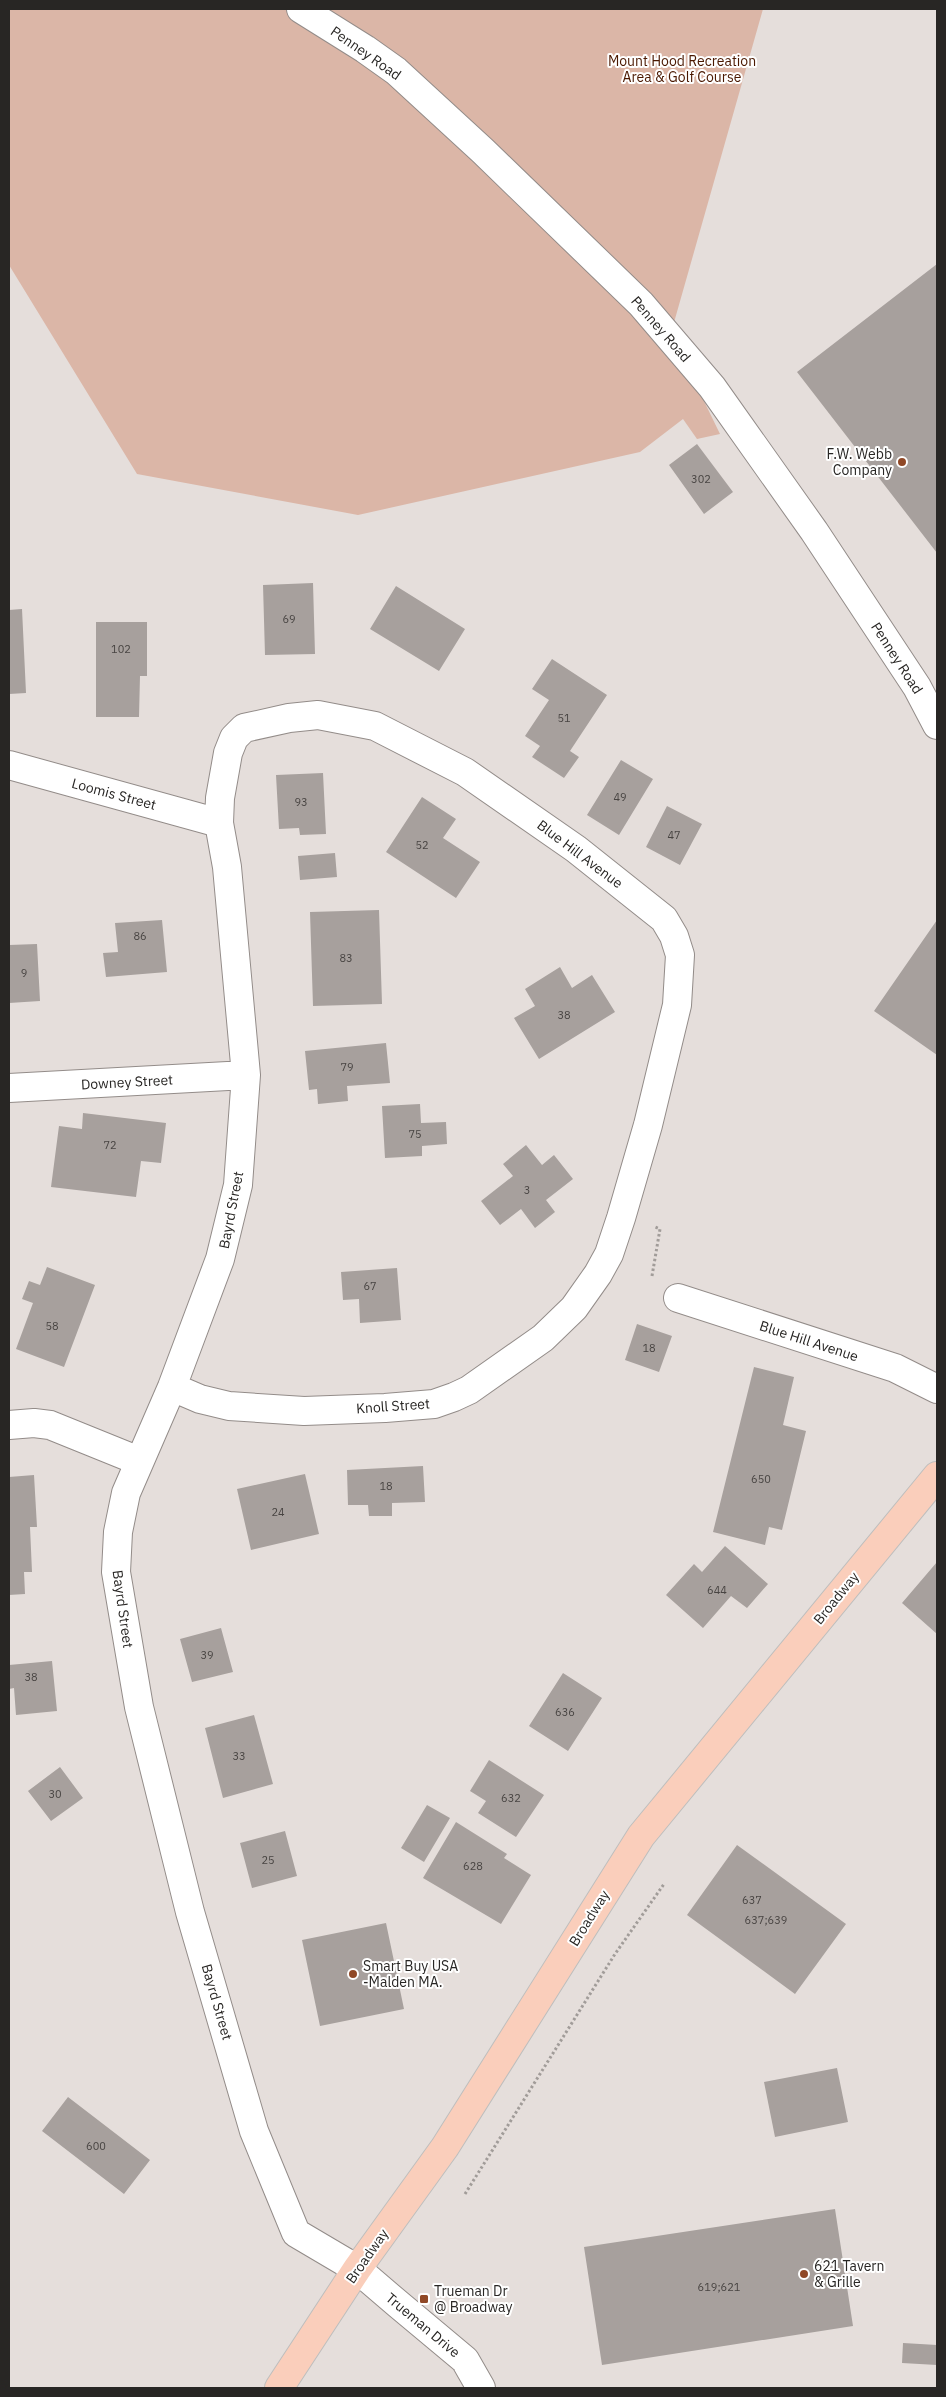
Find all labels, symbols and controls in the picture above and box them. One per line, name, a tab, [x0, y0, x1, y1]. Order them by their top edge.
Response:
street label: Penney Road	[327, 22, 405, 84]
park label: Mount Hood Recreation Area & Golf Course	[608, 52, 756, 86]
street label: Penney Road	[627, 292, 695, 366]
place label: F.W. Webb Company	[827, 445, 892, 479]
marker: F.W. Webb Company	[896, 456, 908, 468]
house number: 302	[691, 472, 711, 486]
house number: 69	[282, 612, 296, 626]
street label: Penney Road	[867, 619, 927, 697]
house number: 102	[111, 642, 131, 656]
house number: 51	[557, 711, 571, 725]
street label: Loomis Street	[70, 774, 158, 814]
house number: 49	[613, 790, 627, 804]
house number: 93	[294, 795, 308, 809]
street label: Blue Hill Avenue	[533, 816, 627, 892]
house number: 47	[667, 828, 681, 842]
house number: 52	[415, 838, 429, 852]
house number: 86	[133, 929, 147, 943]
house number: 83	[339, 951, 353, 965]
house number: 9	[21, 966, 27, 980]
house number: 38	[557, 1008, 571, 1022]
house number: 79	[340, 1060, 354, 1074]
street label: Downey Street	[80, 1071, 174, 1093]
house number: 75	[408, 1127, 422, 1141]
house number: 72	[103, 1138, 117, 1152]
street label: Bayrd Street	[215, 1170, 247, 1250]
house number: 3	[524, 1183, 530, 1197]
house number: 67	[363, 1279, 377, 1293]
street label: Blue Hill Avenue	[757, 1317, 861, 1366]
house number: 58	[45, 1319, 59, 1333]
house number: 18	[642, 1341, 656, 1355]
street label: Knoll Street	[356, 1394, 431, 1418]
house number: 650	[751, 1472, 771, 1486]
house number: 18	[379, 1479, 393, 1493]
house number: 24	[271, 1505, 285, 1519]
street label: Broadway	[809, 1568, 863, 1628]
street label: Bayrd Street	[109, 1569, 137, 1649]
house number: 644	[707, 1583, 727, 1597]
house number: 39	[200, 1648, 214, 1662]
house number: 38	[24, 1670, 38, 1684]
house number: 636	[555, 1705, 575, 1719]
house number: 33	[232, 1749, 246, 1763]
house number: 30	[48, 1787, 62, 1801]
house number: 632	[501, 1791, 521, 1805]
house number: 25	[261, 1853, 275, 1867]
house number: 628	[463, 1859, 483, 1873]
street label: Broadway	[565, 1887, 613, 1949]
house number: 637	[742, 1893, 762, 1907]
house number: 637;639	[745, 1913, 787, 1927]
place label: Smart Buy USA -Malden MA.	[363, 1957, 458, 1991]
street label: Bayrd Street	[198, 1962, 236, 2042]
marker: Smart Buy USA -Malden MA.	[347, 1968, 359, 1980]
house number: 600	[86, 2139, 106, 2153]
street label: Broadway	[342, 2225, 392, 2287]
place label: 621 Tavern & Grille	[814, 2257, 884, 2291]
marker: 621 Tavern & Grille	[798, 2268, 810, 2280]
house number: 619;621	[698, 2280, 741, 2294]
place label: Trueman Dr @ Broadway	[434, 2282, 512, 2316]
street label: Trueman Drive	[382, 2289, 464, 2362]
marker: Trueman Dr @ Broadway	[418, 2293, 430, 2305]

